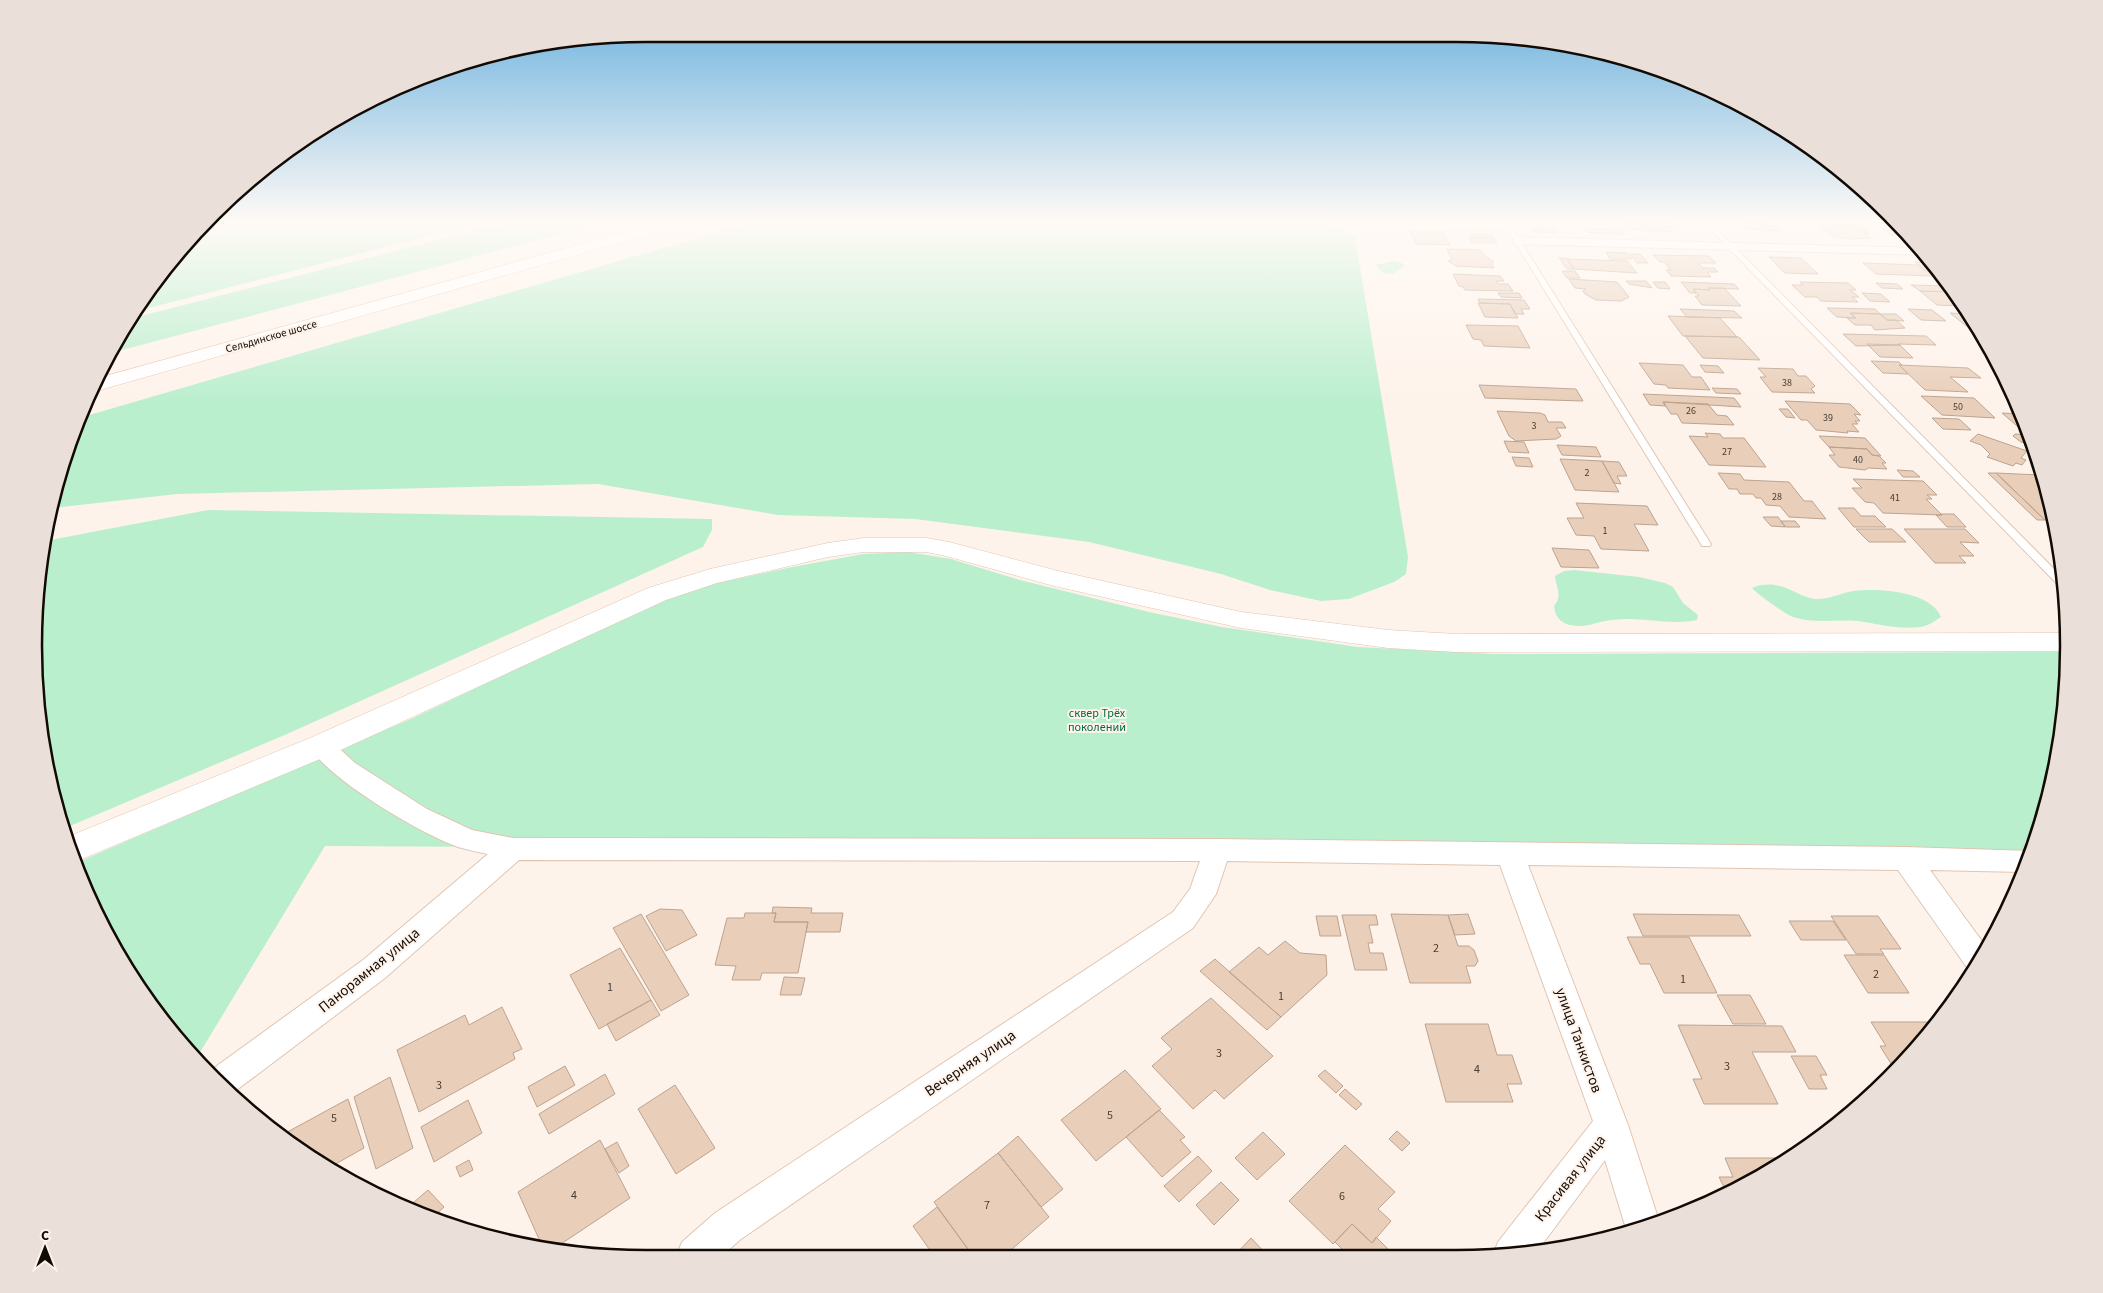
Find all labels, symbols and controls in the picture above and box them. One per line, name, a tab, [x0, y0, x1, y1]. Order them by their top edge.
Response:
street label: Сельдинское шоссе	[224, 316, 319, 357]
house number: 38	[1782, 376, 1792, 390]
house number: 50	[1953, 400, 1963, 414]
house number: 26	[1686, 404, 1696, 418]
house number: 39	[1823, 411, 1833, 425]
house number: 3	[1532, 419, 1537, 433]
house number: 27	[1722, 445, 1732, 459]
house number: 40	[1853, 453, 1863, 467]
house number: 2	[1585, 466, 1590, 480]
house number: 28	[1772, 490, 1782, 504]
house number: 41	[1890, 491, 1900, 505]
house number: 1	[1603, 524, 1608, 538]
park label: сквер Трёх поколений	[1068, 705, 1126, 736]
street label: Панорамная улица	[314, 923, 425, 1018]
house number: 2	[1433, 940, 1439, 957]
house number: 2	[1873, 966, 1879, 983]
house number: 1	[1680, 971, 1686, 988]
house number: 1	[607, 979, 613, 996]
street label: улица Танкистов	[1550, 985, 1607, 1096]
house number: 1	[1278, 988, 1284, 1005]
street label: Вечерняя улица	[921, 1025, 1020, 1102]
house number: 3	[1216, 1045, 1222, 1062]
house number: 3	[1724, 1058, 1730, 1075]
house number: 4	[1474, 1061, 1480, 1078]
house number: 3	[436, 1077, 442, 1094]
house number: 5	[1107, 1107, 1113, 1124]
house number: 5	[331, 1110, 337, 1127]
street label: Красивая улица	[1530, 1131, 1611, 1226]
house number: 4	[571, 1187, 577, 1204]
house number: 6	[1339, 1188, 1345, 1205]
house number: 7	[984, 1197, 990, 1214]
north arrow	[20, 1223, 70, 1273]
text: С	[41, 1226, 49, 1246]

